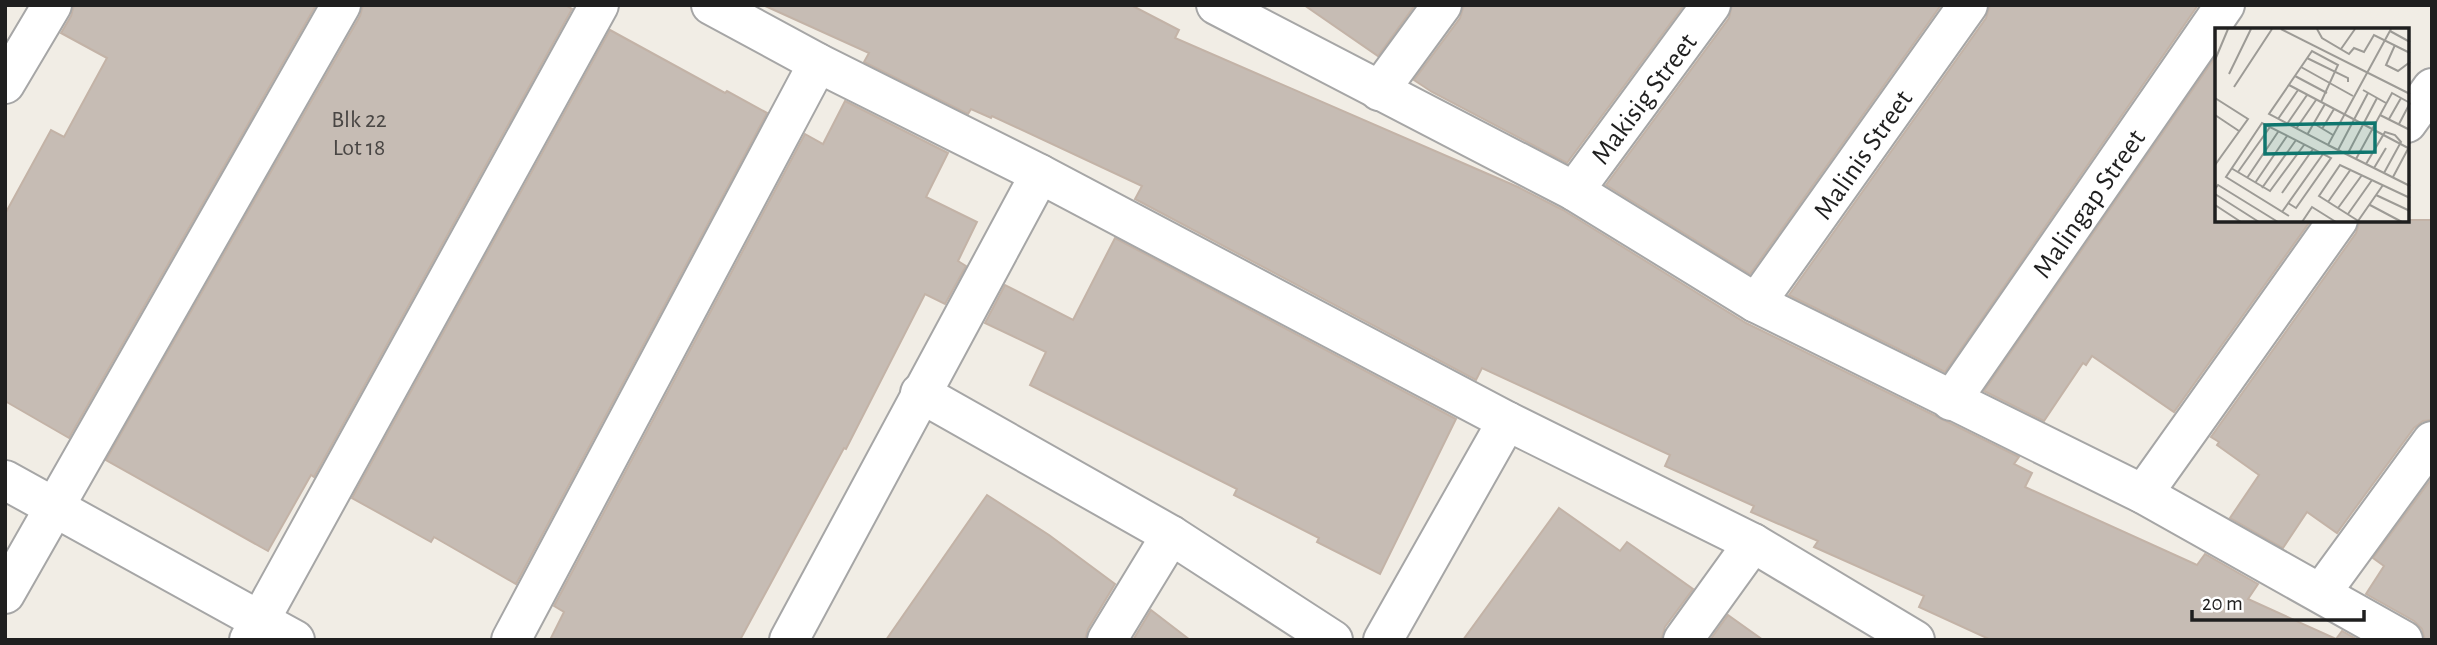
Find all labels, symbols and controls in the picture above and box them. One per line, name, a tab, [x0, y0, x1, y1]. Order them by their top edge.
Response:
inset map	[2215, 28, 2409, 222]
street label: Makisig Street	[1587, 29, 1703, 170]
street label: Malinis Street	[1809, 85, 1918, 225]
house number: Blk 22 Lot 18	[331, 108, 387, 160]
street label: Malingap Street	[2028, 125, 2151, 283]
scale bar	[2192, 578, 2364, 622]
text: 20 m	[2202, 593, 2243, 614]

